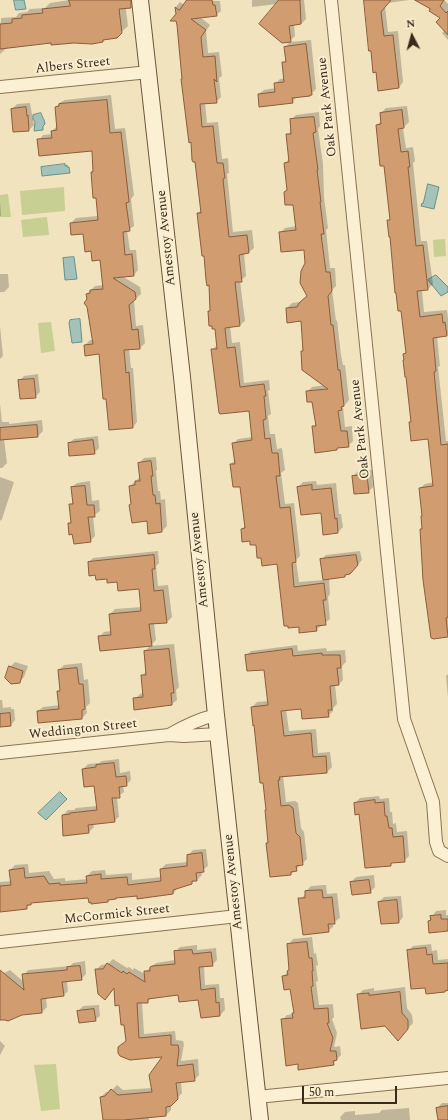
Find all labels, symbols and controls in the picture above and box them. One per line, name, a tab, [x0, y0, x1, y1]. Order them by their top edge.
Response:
text: N	[405, 15, 416, 32]
north arrow	[392, 16, 432, 56]
street label: Albers Street	[35, 54, 111, 78]
street label: Oak Park Avenue	[315, 56, 341, 158]
street label: Amestoy Avenue	[154, 189, 180, 287]
street label: Oak Park Avenue	[348, 378, 374, 480]
street label: Amestoy Avenue	[187, 511, 213, 609]
street label: Weddington Street	[28, 717, 138, 743]
street label: Amestoy Avenue	[221, 833, 247, 931]
street label: McCormick Street	[63, 902, 171, 928]
scale bar	[304, 1078, 399, 1104]
text: 50 m	[309, 1083, 334, 1102]

